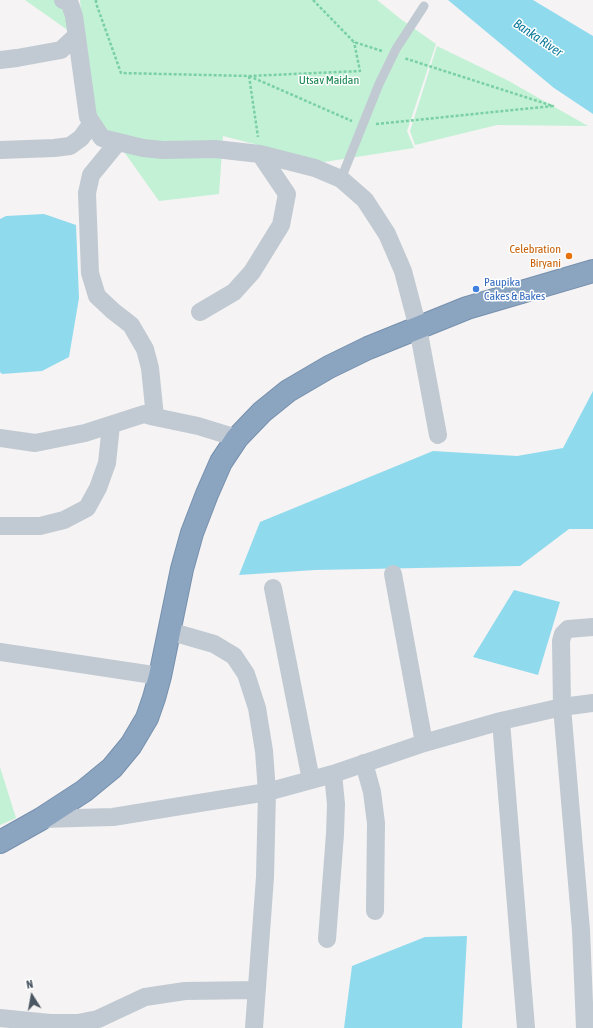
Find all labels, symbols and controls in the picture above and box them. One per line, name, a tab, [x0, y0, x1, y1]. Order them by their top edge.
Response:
water label: Banka River	[510, 16, 566, 60]
park label: Utsav Maidan	[299, 73, 359, 87]
place label: Celebration Biryani	[509, 242, 561, 270]
marker: Celebration Biryani	[564, 251, 574, 261]
place label: Paupika Cakes & Bakes	[484, 275, 545, 303]
marker: Paupika Cakes & Bakes	[471, 284, 481, 294]
north arrow	[12, 976, 52, 1016]
text: N	[25, 978, 34, 991]

